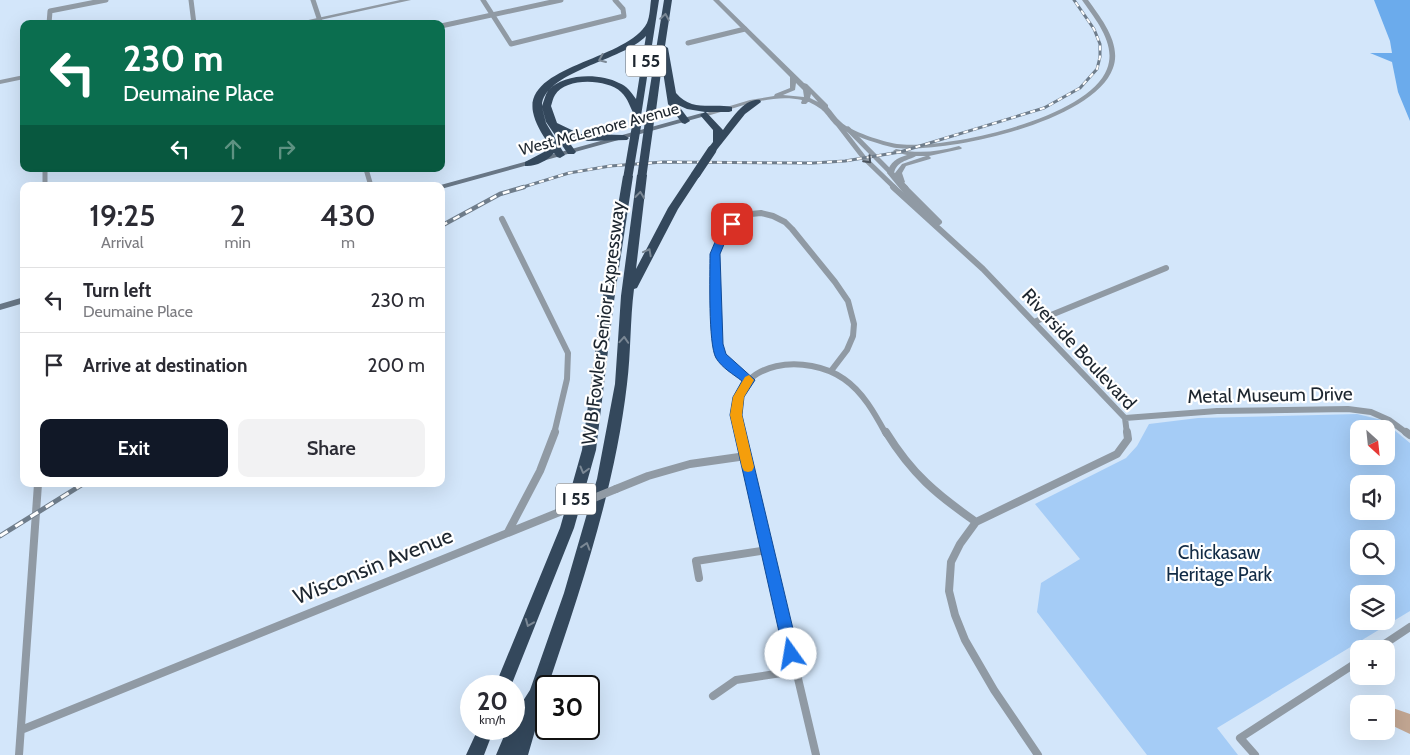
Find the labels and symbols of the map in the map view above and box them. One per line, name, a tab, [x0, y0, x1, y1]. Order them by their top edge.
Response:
one-way arrow	[660, 13, 670, 22]
road number: I 55	[626, 46, 666, 76]
one-way arrow	[598, 52, 607, 63]
street label: West McLemore Avenue	[517, 99, 681, 159]
one-way arrow	[862, 155, 871, 164]
one-way arrow	[634, 191, 645, 199]
street label: W B Fowler Senior Expressway	[577, 200, 629, 446]
pin	[711, 203, 753, 245]
one-way arrow	[642, 248, 652, 257]
street label: Riverside Boulevard	[1017, 284, 1141, 414]
one-way arrow	[618, 336, 629, 344]
street label: Metal Museum Drive	[1187, 382, 1353, 408]
north arrow	[1350, 420, 1395, 465]
one-way arrow	[579, 466, 590, 475]
road number: I 55	[556, 484, 596, 514]
street label: Wisconsin Avenue	[289, 522, 457, 610]
park label: Chickasaw Heritage Park	[1166, 541, 1273, 586]
one-way arrow	[580, 542, 590, 551]
one-way arrow	[525, 618, 535, 627]
position arrow	[764, 627, 816, 679]
speed limit sign: 30	[535, 675, 600, 740]

